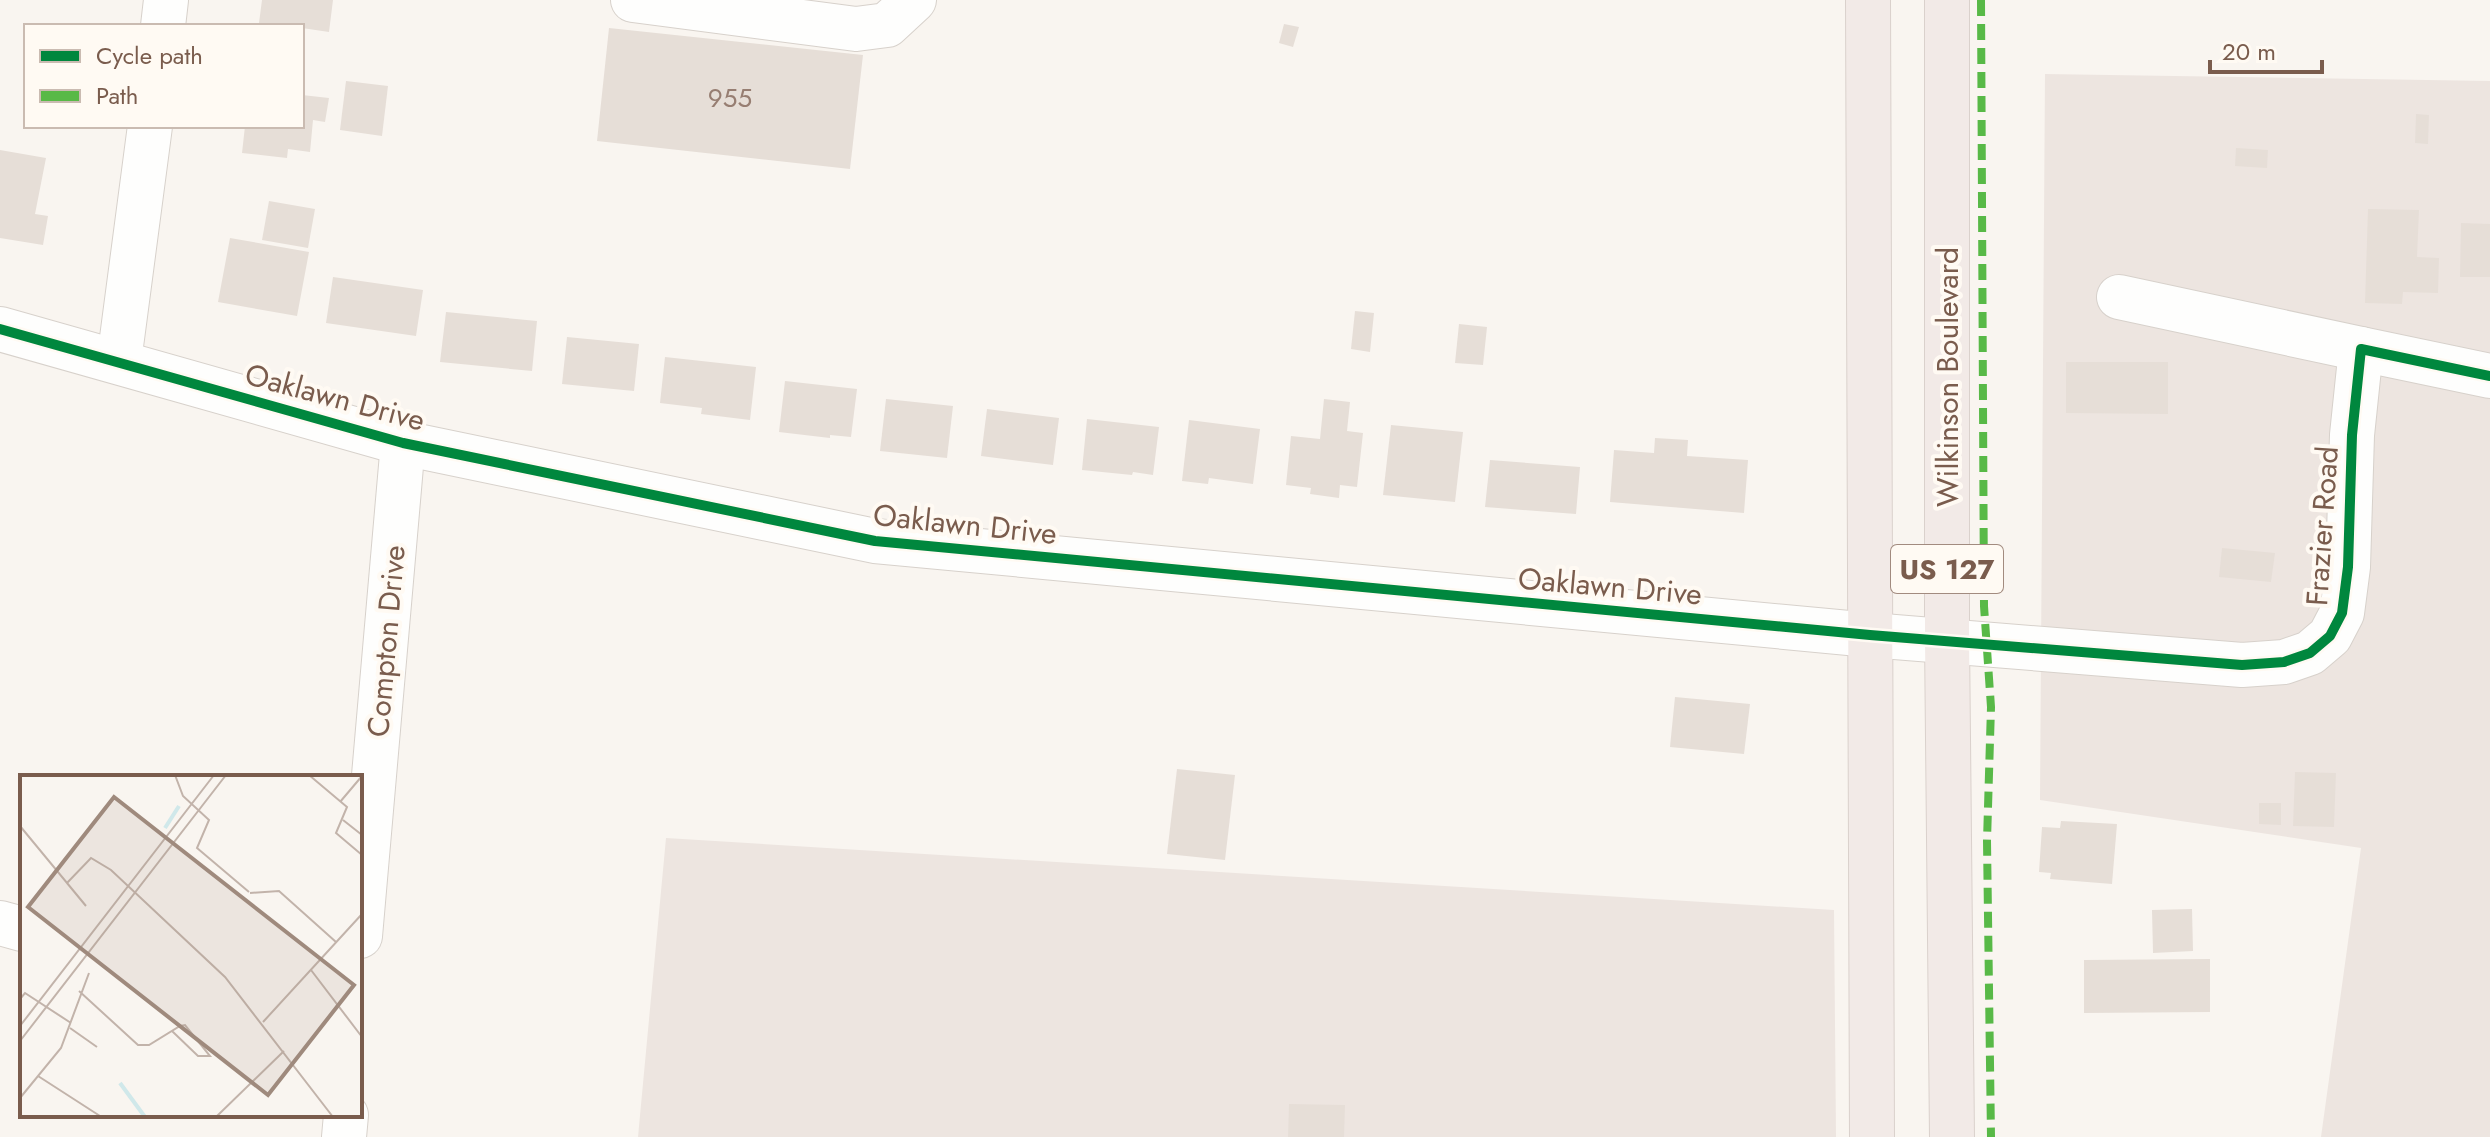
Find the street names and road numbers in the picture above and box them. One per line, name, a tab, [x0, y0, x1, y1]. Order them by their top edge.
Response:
street label: Wilkinson Boulevard	[1926, 247, 1969, 507]
street label: Oaklawn Drive	[240, 352, 430, 442]
street label: Frazier Road	[2295, 445, 2349, 607]
street label: Oaklawn Drive	[871, 493, 1059, 555]
street label: Compton Drive	[356, 543, 416, 739]
road number: US 127	[1891, 545, 2003, 593]
street label: Oaklawn Drive	[1516, 557, 1704, 615]

